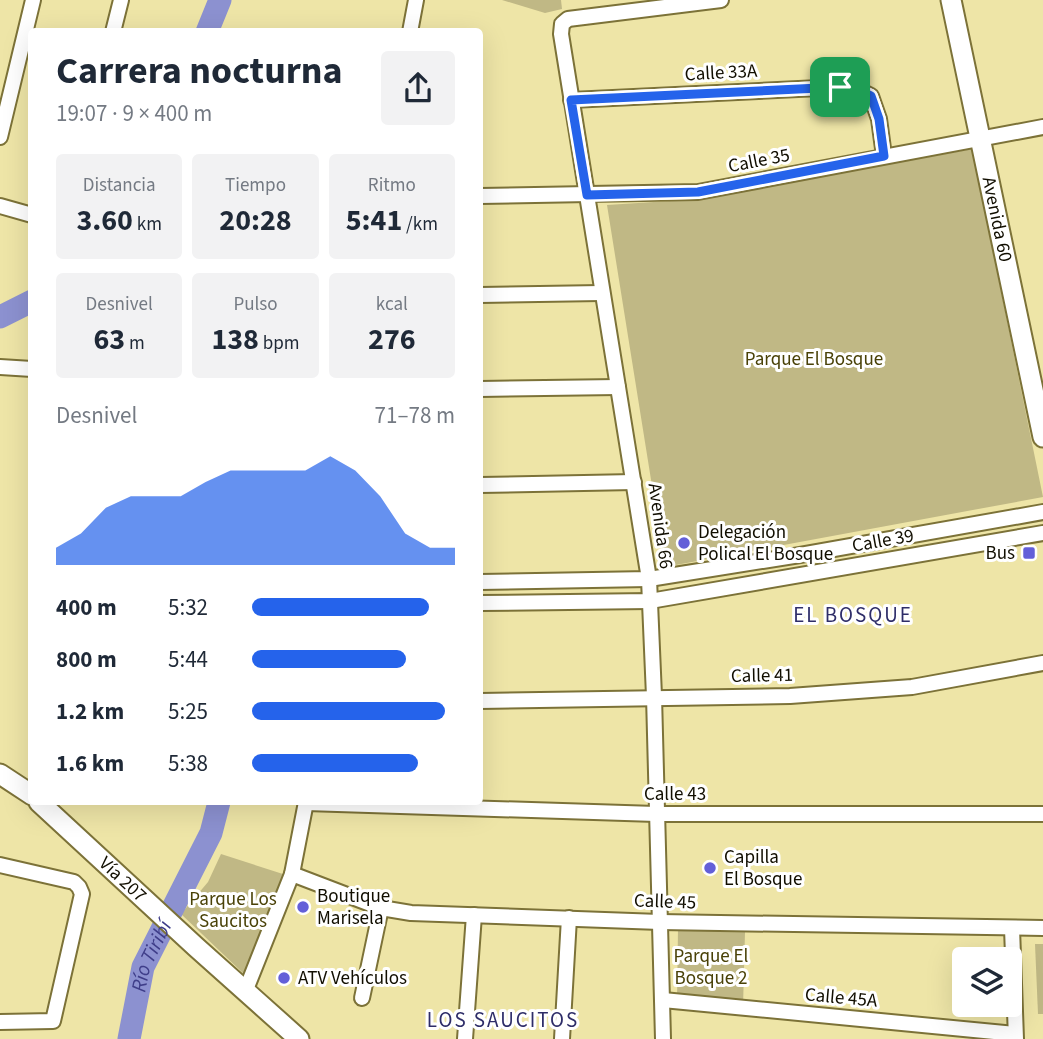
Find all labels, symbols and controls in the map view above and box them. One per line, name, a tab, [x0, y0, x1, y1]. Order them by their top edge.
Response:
text: Carrera nocturna	[56, 44, 343, 98]
button: share	[381, 51, 455, 125]
pin	[810, 57, 870, 117]
street label: Calle 33A	[684, 58, 759, 88]
icon: arrive	[821, 68, 859, 106]
text: 19:07 · 9 × 400 m	[56, 97, 212, 130]
street label: Calle 35	[726, 142, 792, 180]
text: Distancia	[83, 172, 156, 199]
text: Tiempo	[225, 172, 286, 199]
text: Ritmo	[368, 172, 416, 199]
street label: Avenida 60	[975, 174, 1019, 264]
text: 3.60	[76, 199, 133, 242]
text: 20:28	[219, 199, 292, 242]
text: 5:41	[346, 199, 402, 242]
text: km	[133, 211, 162, 238]
text: /km	[402, 211, 438, 238]
text: Desnivel	[86, 291, 153, 318]
text: Pulso	[233, 291, 278, 318]
text: kcal	[376, 291, 408, 318]
text: 63	[94, 318, 125, 361]
text: 138	[211, 318, 259, 361]
text: 276	[368, 318, 416, 361]
text: m	[125, 330, 145, 357]
text: bpm	[259, 330, 300, 357]
park label: Parque El Bosque	[745, 346, 883, 373]
text: Desnivel	[56, 399, 137, 432]
text: 71–78 m	[375, 399, 455, 432]
street label: Avenida 66	[641, 481, 679, 571]
place label: Delegación Polical El Bosque	[698, 519, 833, 568]
street label: Calle 39	[850, 522, 916, 560]
marker: Delegación Polical El Bosque	[676, 535, 692, 551]
place label: Bus	[986, 540, 1015, 567]
marker: Bus	[1021, 545, 1037, 561]
text: 400 m	[56, 591, 117, 624]
text: 5:32	[168, 591, 208, 624]
district label: EL BOSQUE	[793, 600, 913, 630]
text: 800 m	[56, 643, 117, 676]
text: 5:44	[168, 643, 208, 676]
street label: Calle 41	[731, 662, 793, 690]
text: 1.2 km	[56, 695, 124, 728]
text: 5:25	[168, 695, 208, 728]
text: 1.6 km	[56, 747, 124, 780]
text: 5:38	[168, 747, 208, 780]
street label: Calle 43	[644, 781, 706, 808]
place label: Capilla El Bosque	[724, 844, 802, 893]
street label: Vía 207	[93, 850, 153, 908]
marker: Capilla El Bosque	[702, 860, 718, 876]
place label: Boutique Marisela	[317, 883, 390, 932]
park label: Parque Los Saucitos	[189, 886, 277, 935]
street label: Calle 45	[633, 887, 697, 917]
marker: Boutique Marisela	[295, 899, 311, 915]
water label: Río Tiribí	[123, 912, 181, 995]
park label: Parque El Bosque 2	[674, 943, 749, 992]
map controls	[952, 947, 1022, 1017]
button: layers	[952, 947, 1022, 1017]
place label: ATV Vehículos	[298, 965, 407, 992]
marker: ATV Vehículos	[276, 970, 292, 986]
street label: Calle 45A	[804, 981, 879, 1015]
district label: LOS SAUCITOS	[427, 1005, 579, 1035]

